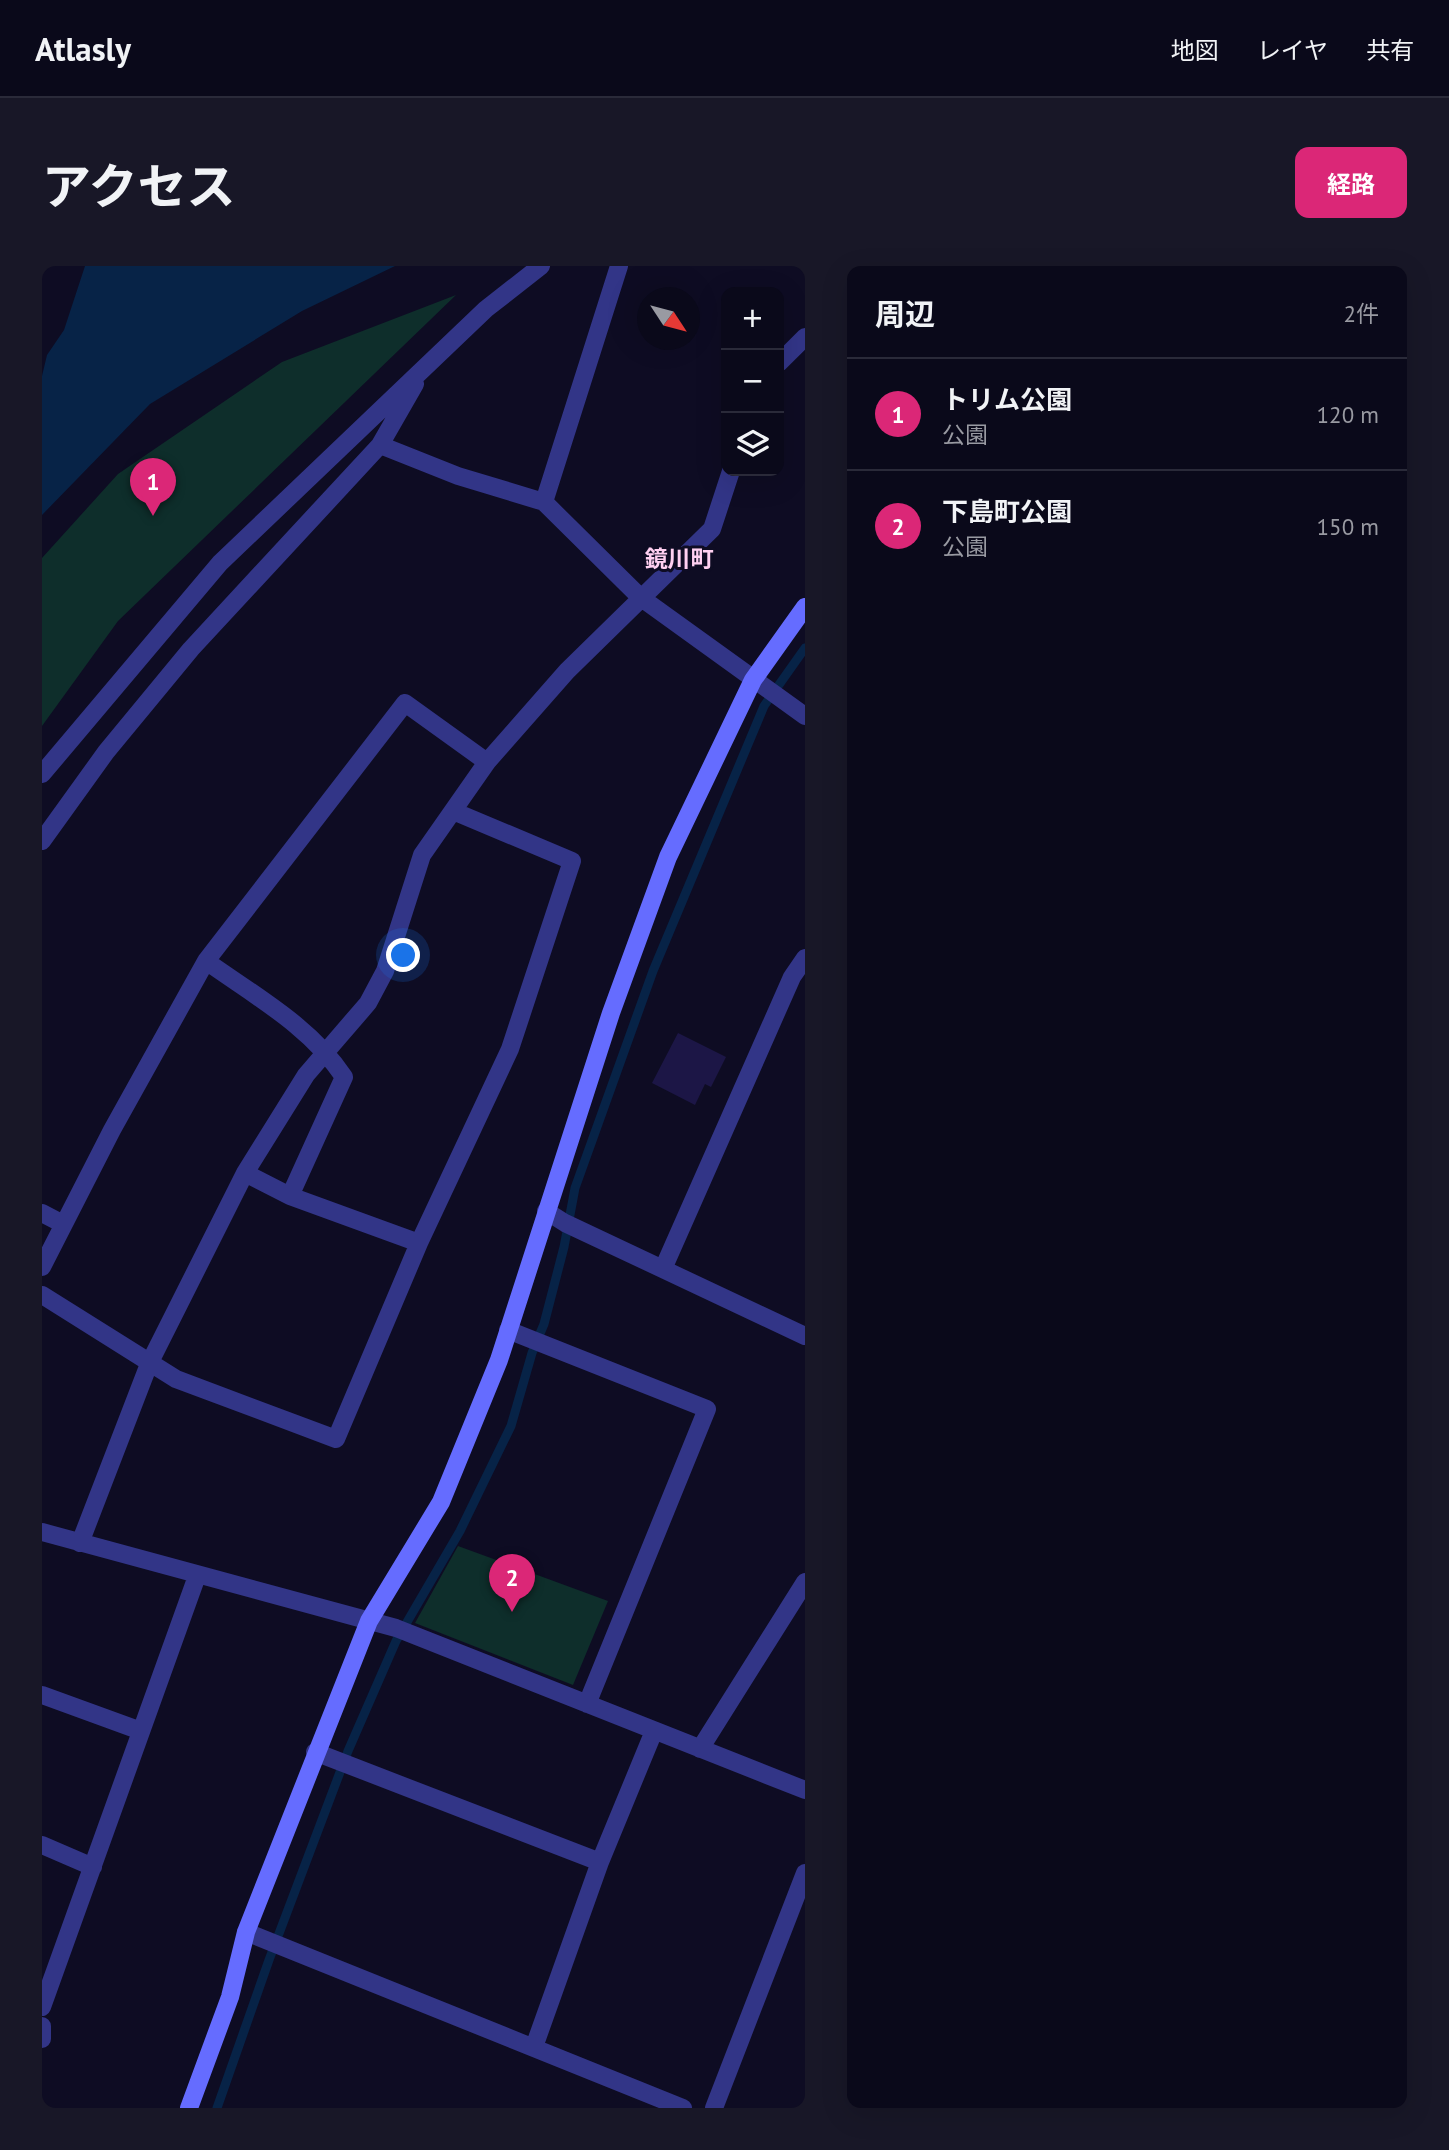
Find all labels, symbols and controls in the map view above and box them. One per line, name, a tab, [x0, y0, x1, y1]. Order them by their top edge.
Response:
text: Atlasly	[35, 27, 131, 70]
text: 地図	[1171, 35, 1219, 66]
text: レイヤ	[1257, 35, 1328, 66]
text: 共有	[1366, 35, 1414, 66]
button: 経路	[1295, 147, 1407, 218]
text: アクセス	[42, 154, 236, 218]
north arrow	[637, 287, 700, 350]
map controls	[721, 287, 784, 476]
button: +	[721, 287, 784, 350]
text: 周辺	[875, 294, 935, 333]
text: 2件	[1343, 299, 1379, 328]
button: −	[721, 350, 784, 413]
text: トリム公園	[942, 383, 1072, 416]
text: 1	[891, 400, 905, 429]
text: 120 m	[1317, 400, 1379, 429]
button: layers	[721, 413, 784, 476]
text: 公園	[942, 420, 988, 449]
pin: 1	[130, 458, 176, 516]
text: 下島町公園	[942, 495, 1072, 528]
text: 2	[891, 512, 905, 541]
text: 150 m	[1317, 512, 1379, 541]
text: 公園	[942, 532, 988, 561]
district label: 鏡川町	[645, 544, 714, 573]
your location	[386, 938, 420, 972]
pin: 2	[489, 1554, 535, 1612]

